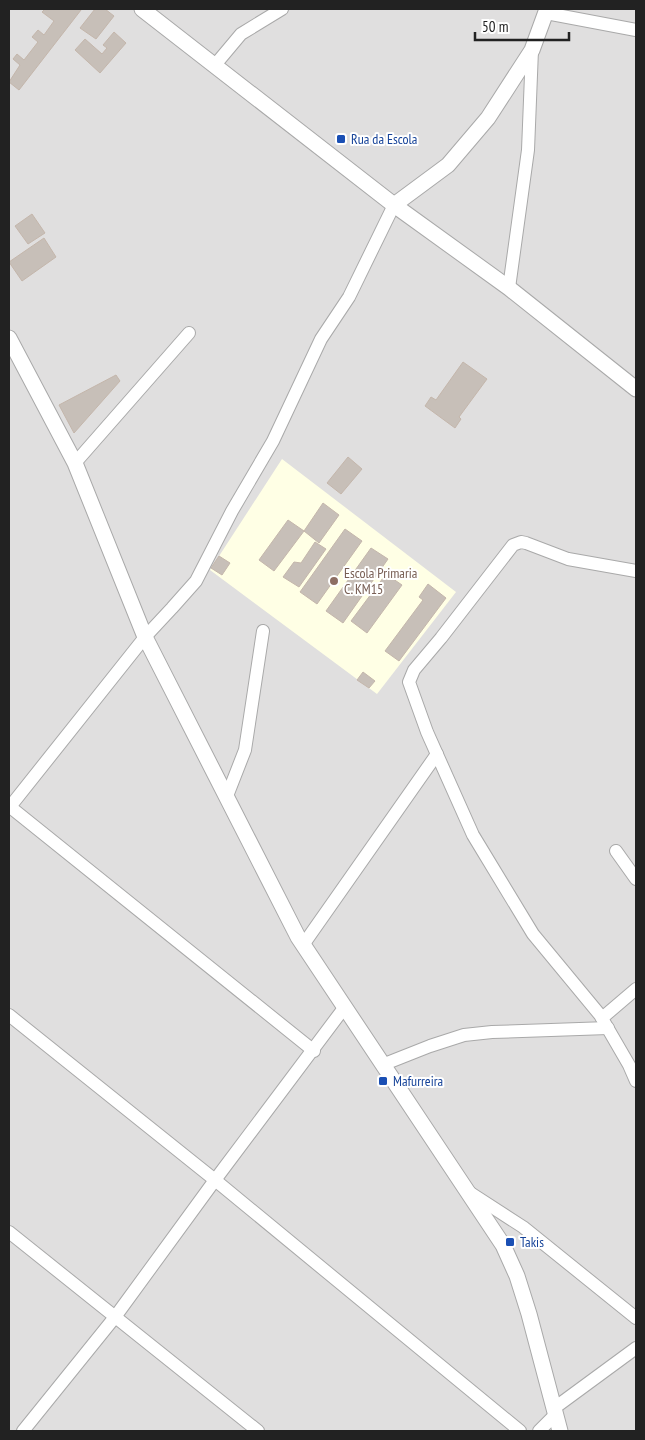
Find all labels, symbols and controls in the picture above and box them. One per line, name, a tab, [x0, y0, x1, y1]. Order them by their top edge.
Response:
scale bar	[475, 10, 569, 42]
text: 50 m	[482, 17, 508, 36]
place label: Rua da Escola	[351, 130, 417, 148]
marker: Rua da Escola	[335, 133, 347, 145]
place label: Escola Primaria C. KM15	[344, 564, 417, 598]
marker: Escola Primaria C. KM15	[328, 575, 340, 587]
place label: Mafurreira	[393, 1072, 443, 1090]
marker: Mafurreira	[377, 1075, 389, 1087]
place label: Takis	[520, 1233, 544, 1251]
marker: Takis	[504, 1236, 516, 1248]

